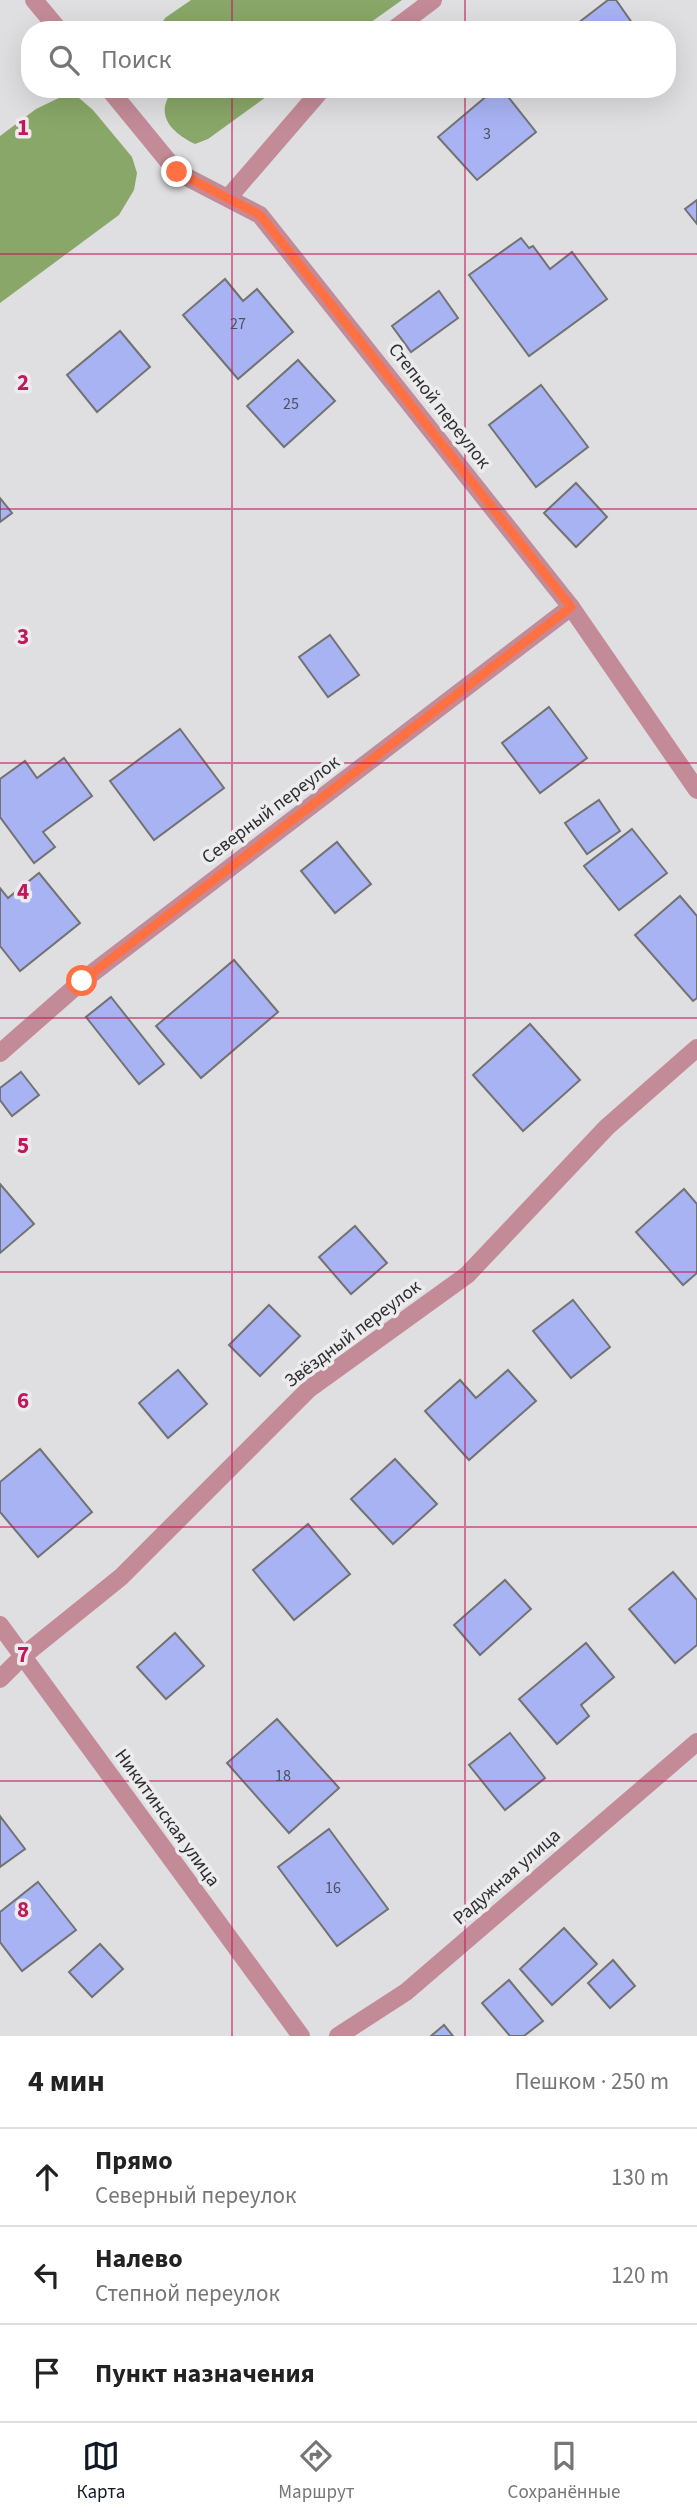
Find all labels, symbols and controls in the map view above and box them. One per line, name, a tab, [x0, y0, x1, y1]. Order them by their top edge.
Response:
search box	[21, 21, 676, 98]
icon: search	[45, 41, 83, 79]
text: Поиск	[101, 41, 171, 78]
text: 1	[17, 111, 29, 144]
house number: 3	[483, 123, 491, 145]
route end	[161, 156, 192, 187]
house number: 27	[230, 313, 246, 335]
street label: Степной переулок	[381, 337, 497, 475]
text: 2	[17, 366, 29, 399]
house number: 25	[283, 393, 299, 415]
text: 3	[17, 620, 29, 653]
street label: Северный переулок	[196, 749, 346, 871]
text: 4	[17, 875, 29, 908]
route start	[66, 965, 97, 996]
text: 5	[17, 1129, 29, 1162]
street label: Звёздный переулок	[279, 1273, 427, 1394]
text: 6	[17, 1384, 29, 1417]
text: 7	[17, 1638, 29, 1671]
street label: Никитинская улица	[108, 1744, 226, 1892]
house number: 18	[275, 1765, 291, 1787]
street label: Радужная улица	[447, 1823, 567, 1931]
house number: 16	[325, 1877, 341, 1899]
text: 8	[17, 1893, 29, 1926]
text: 4 мин	[28, 2060, 105, 2103]
text: Пешком · 250 m	[515, 2065, 669, 2098]
text: Прямо	[95, 2142, 173, 2179]
icon: ahead	[28, 2158, 66, 2196]
text: 130 m	[611, 2161, 669, 2194]
text: Северный переулок	[95, 2179, 296, 2212]
text: Налево	[95, 2240, 183, 2277]
icon: left	[28, 2256, 66, 2294]
text: 120 m	[611, 2259, 669, 2292]
text: Степной переулок	[95, 2277, 280, 2310]
icon: arrive	[28, 2354, 66, 2392]
text: Пункт назначения	[95, 2355, 315, 2392]
tab: Карта	[77, 2437, 125, 2506]
tab: Маршрут	[278, 2437, 355, 2506]
tab: Сохранённые	[508, 2437, 620, 2506]

